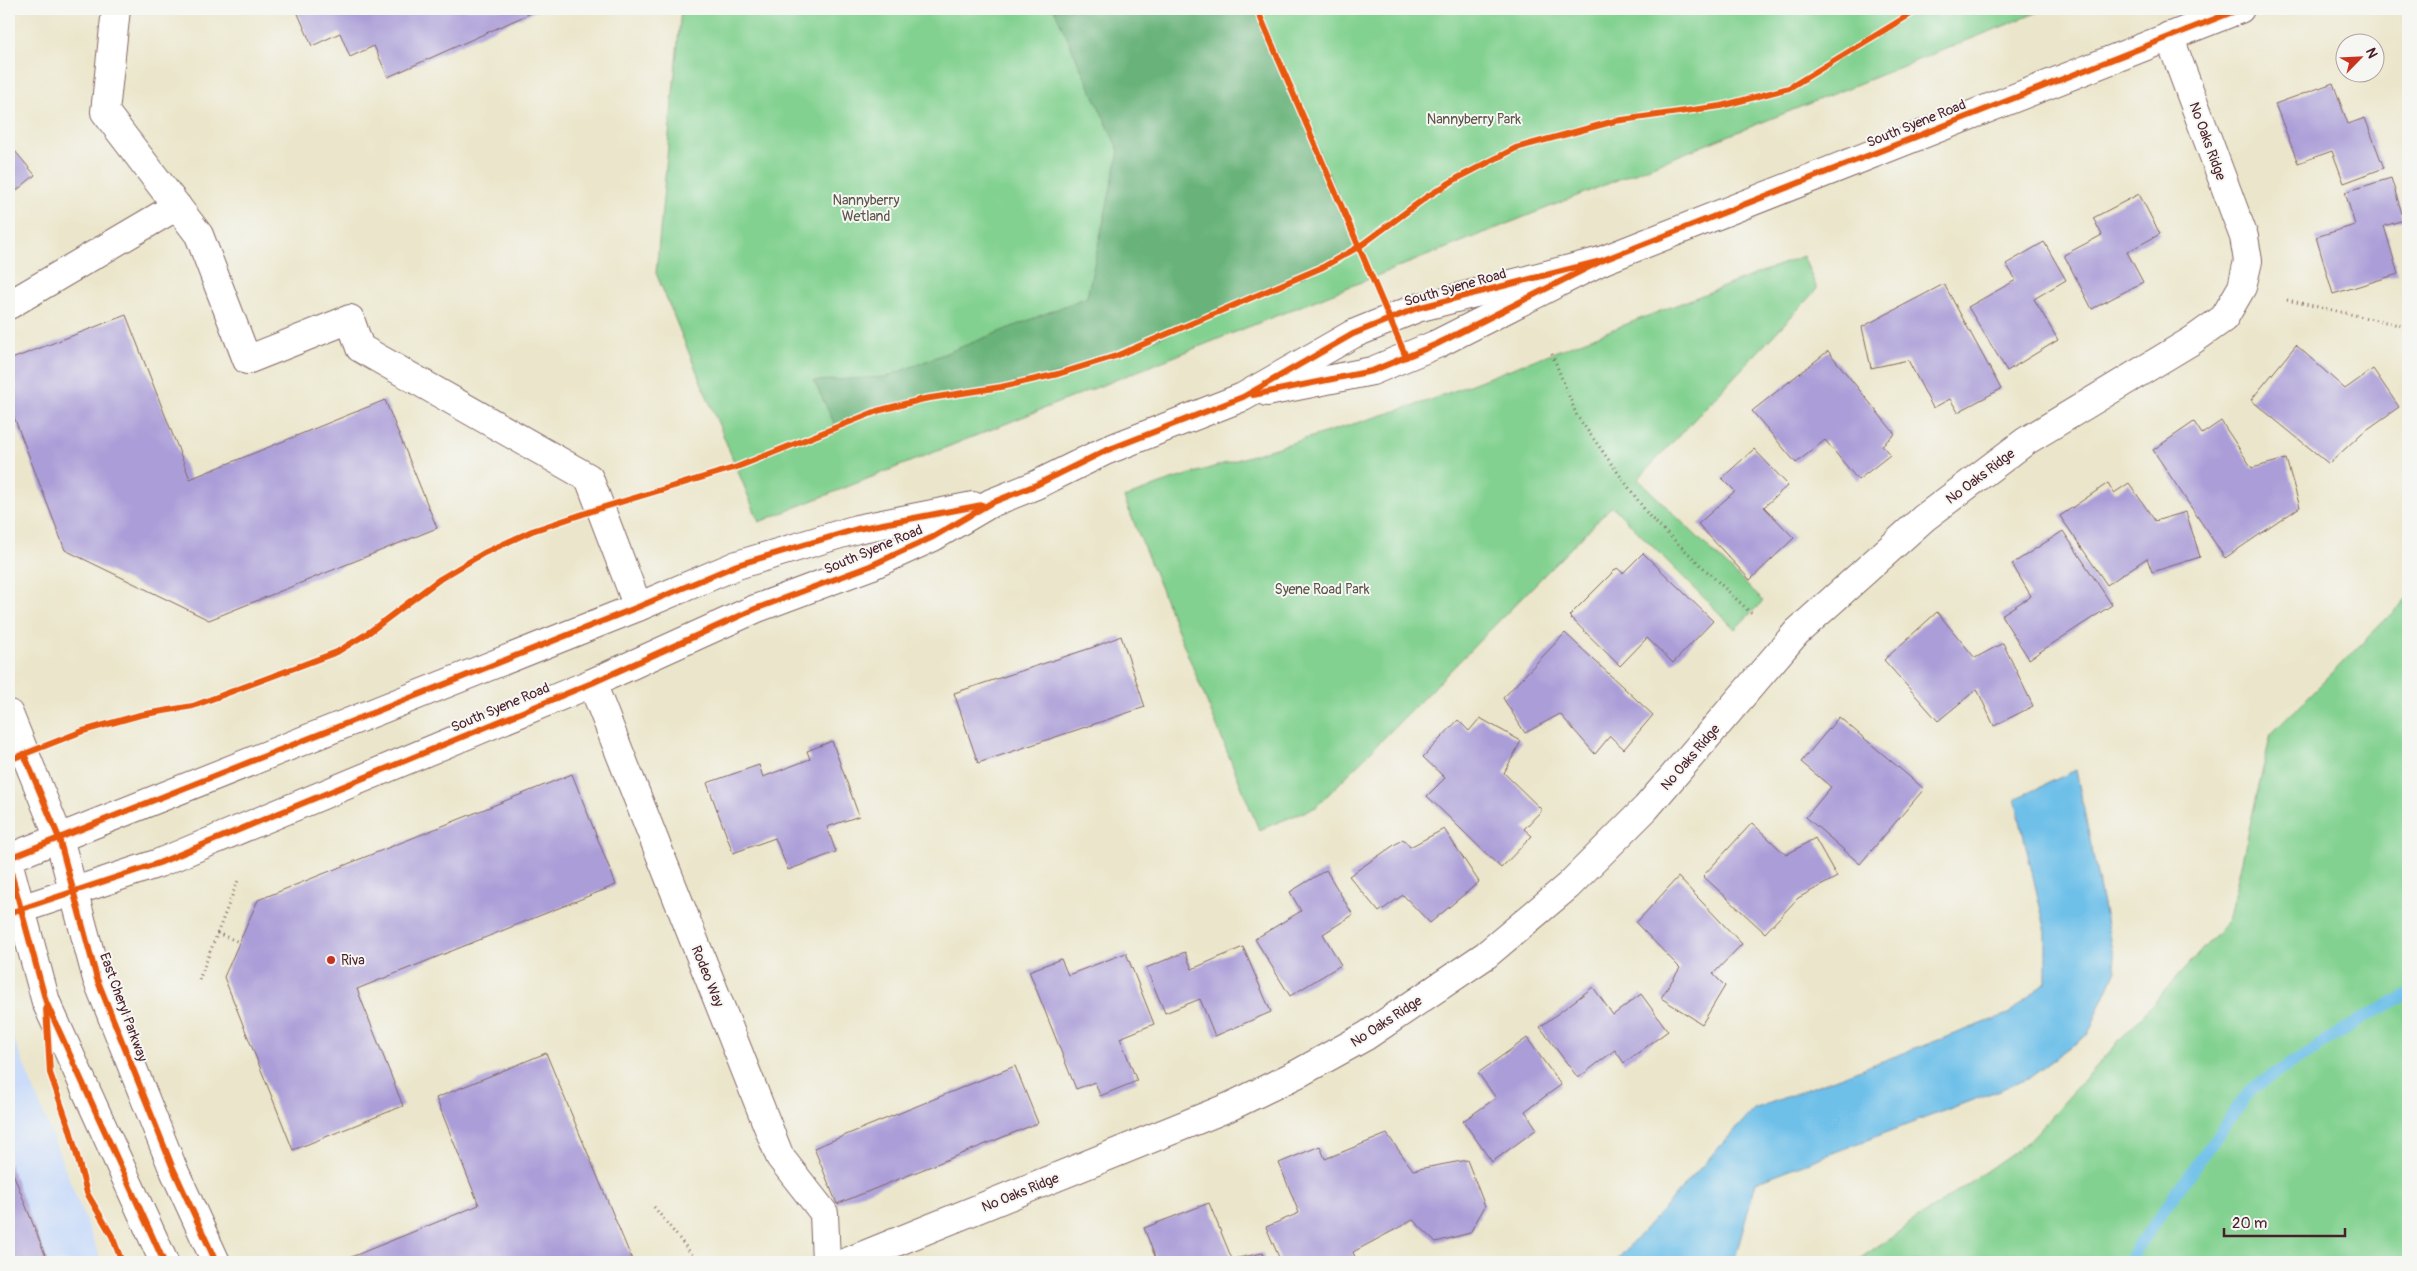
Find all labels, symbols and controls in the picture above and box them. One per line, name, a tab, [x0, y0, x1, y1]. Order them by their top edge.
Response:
north arrow	[2334, 32, 2384, 82]
text: N	[2362, 45, 2381, 61]
street label: South Syene Road	[1864, 96, 1968, 151]
street label: No Oaks Ridge	[2186, 100, 2230, 183]
park label: Nannyberry Park	[1427, 111, 1521, 128]
park label: Nannyberry Wetland	[833, 192, 899, 225]
street label: South Syene Road	[1402, 265, 1508, 310]
street label: No Oaks Ridge	[1942, 445, 2018, 508]
street label: South Syene Road	[821, 521, 925, 578]
park label: Syene Road Park	[1274, 581, 1370, 598]
street label: South Syene Road	[448, 679, 552, 736]
street label: No Oaks Ridge	[1657, 721, 1724, 794]
street label: Rodeo Way	[688, 943, 728, 1009]
street label: East Cheryl Parkway	[96, 950, 151, 1064]
place label: Riva	[341, 952, 365, 969]
marker: Riva	[325, 954, 337, 966]
street label: No Oaks Ridge	[1347, 992, 1425, 1051]
street label: No Oaks Ridge	[979, 1169, 1061, 1216]
scale bar	[2224, 1206, 2346, 1238]
text: 20 m	[2232, 1214, 2267, 1233]

